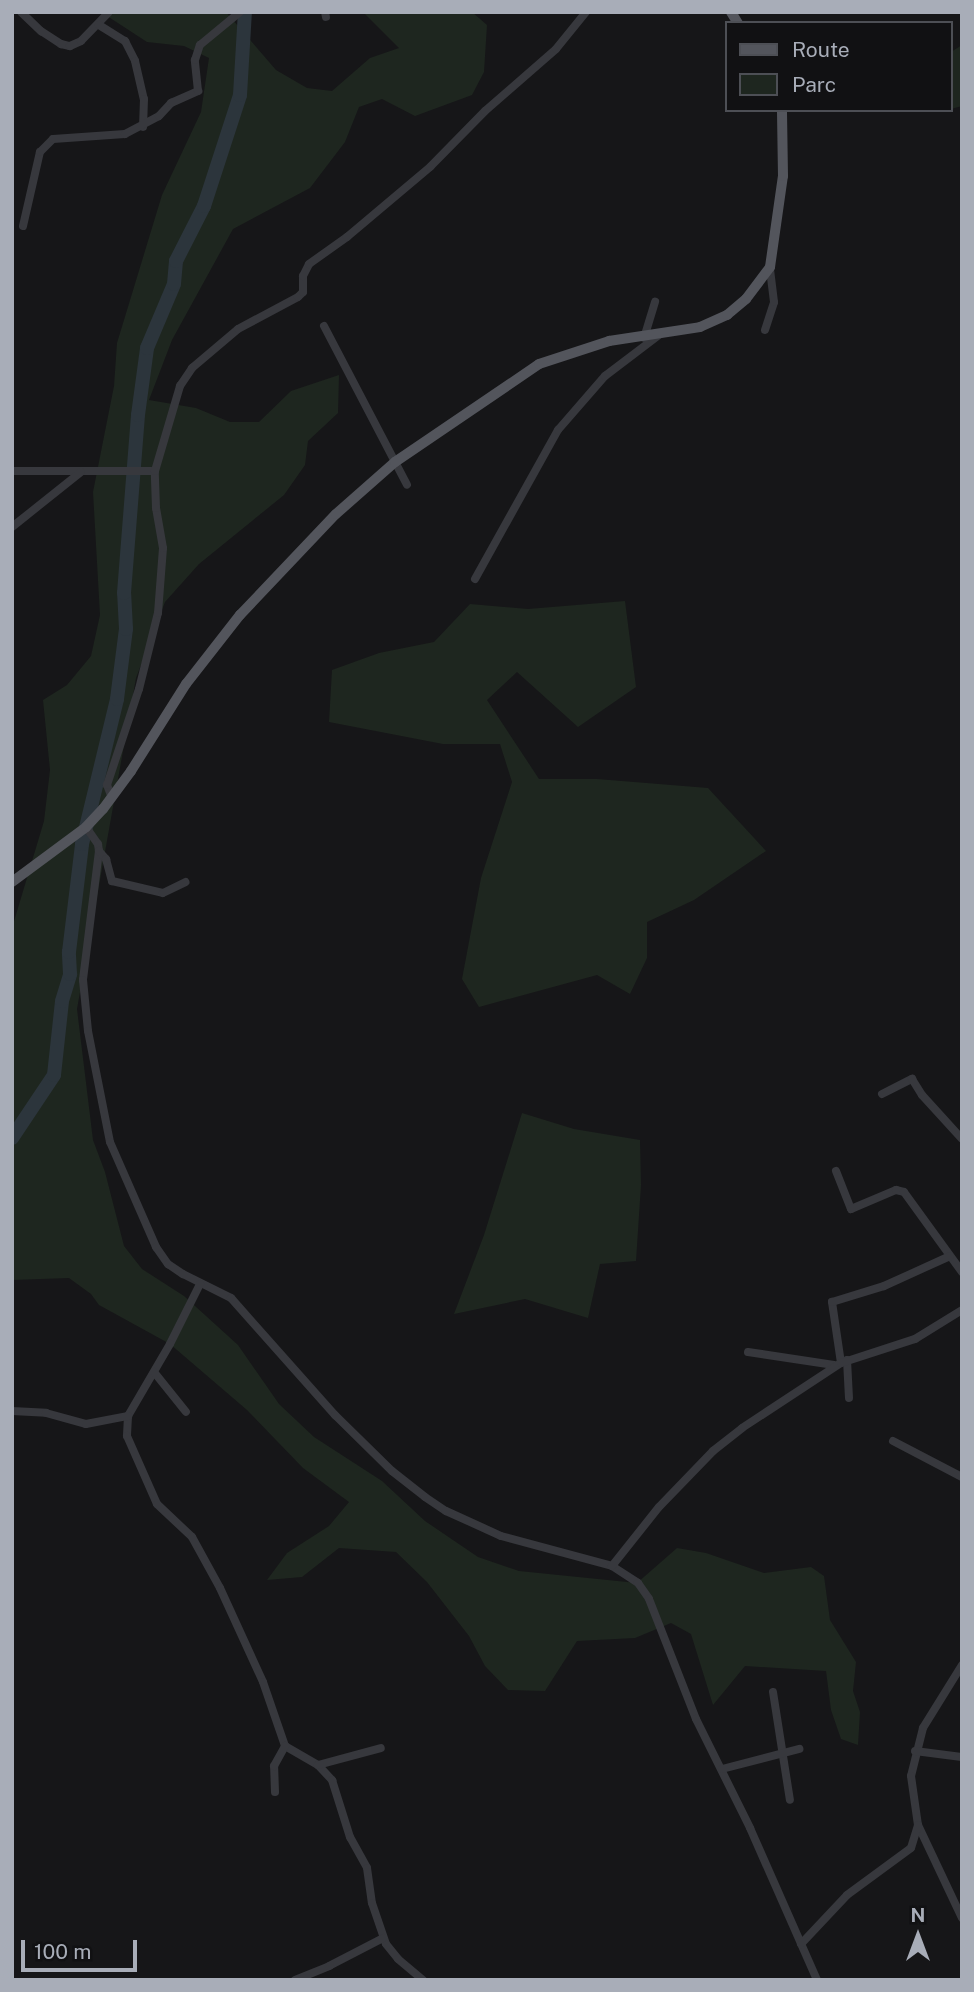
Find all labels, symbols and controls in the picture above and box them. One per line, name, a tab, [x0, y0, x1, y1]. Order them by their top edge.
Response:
legend	[726, 21, 953, 112]
text: Route	[792, 37, 850, 62]
text: Parc	[792, 72, 836, 97]
north arrow	[883, 1901, 953, 1971]
text: N	[911, 1904, 925, 1926]
scale bar	[24, 1926, 140, 1970]
text: 100 m	[34, 1939, 91, 1964]

